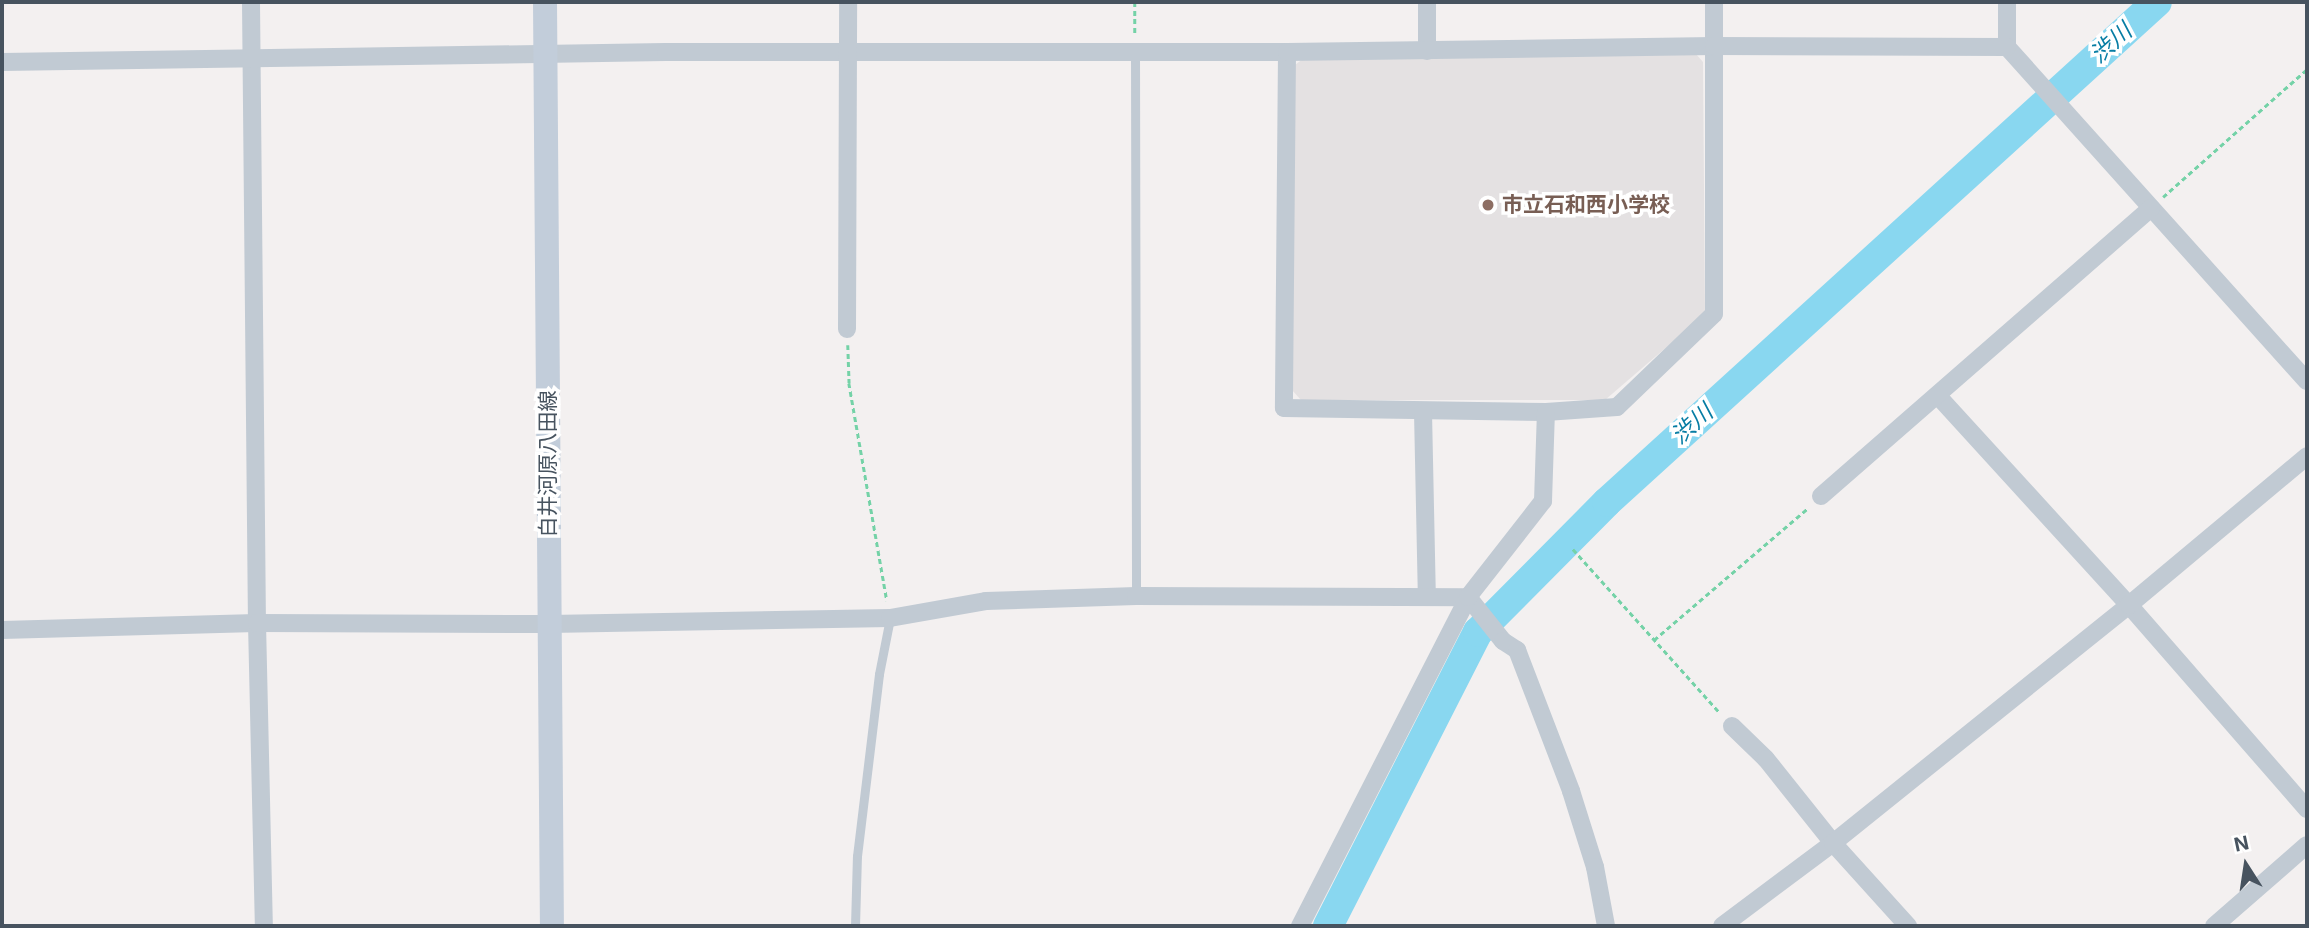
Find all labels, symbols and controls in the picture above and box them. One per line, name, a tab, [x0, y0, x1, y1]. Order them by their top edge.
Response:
water label: 渋川	[2085, 17, 2137, 69]
place label: 市立石和西小学校	[1502, 192, 1670, 218]
marker: 市立石和西小学校	[1480, 197, 1496, 213]
street label: 白井河原八田線	[535, 391, 561, 537]
water label: 渋川	[1666, 398, 1718, 450]
north arrow	[2211, 830, 2281, 900]
text: N	[2232, 831, 2251, 857]

